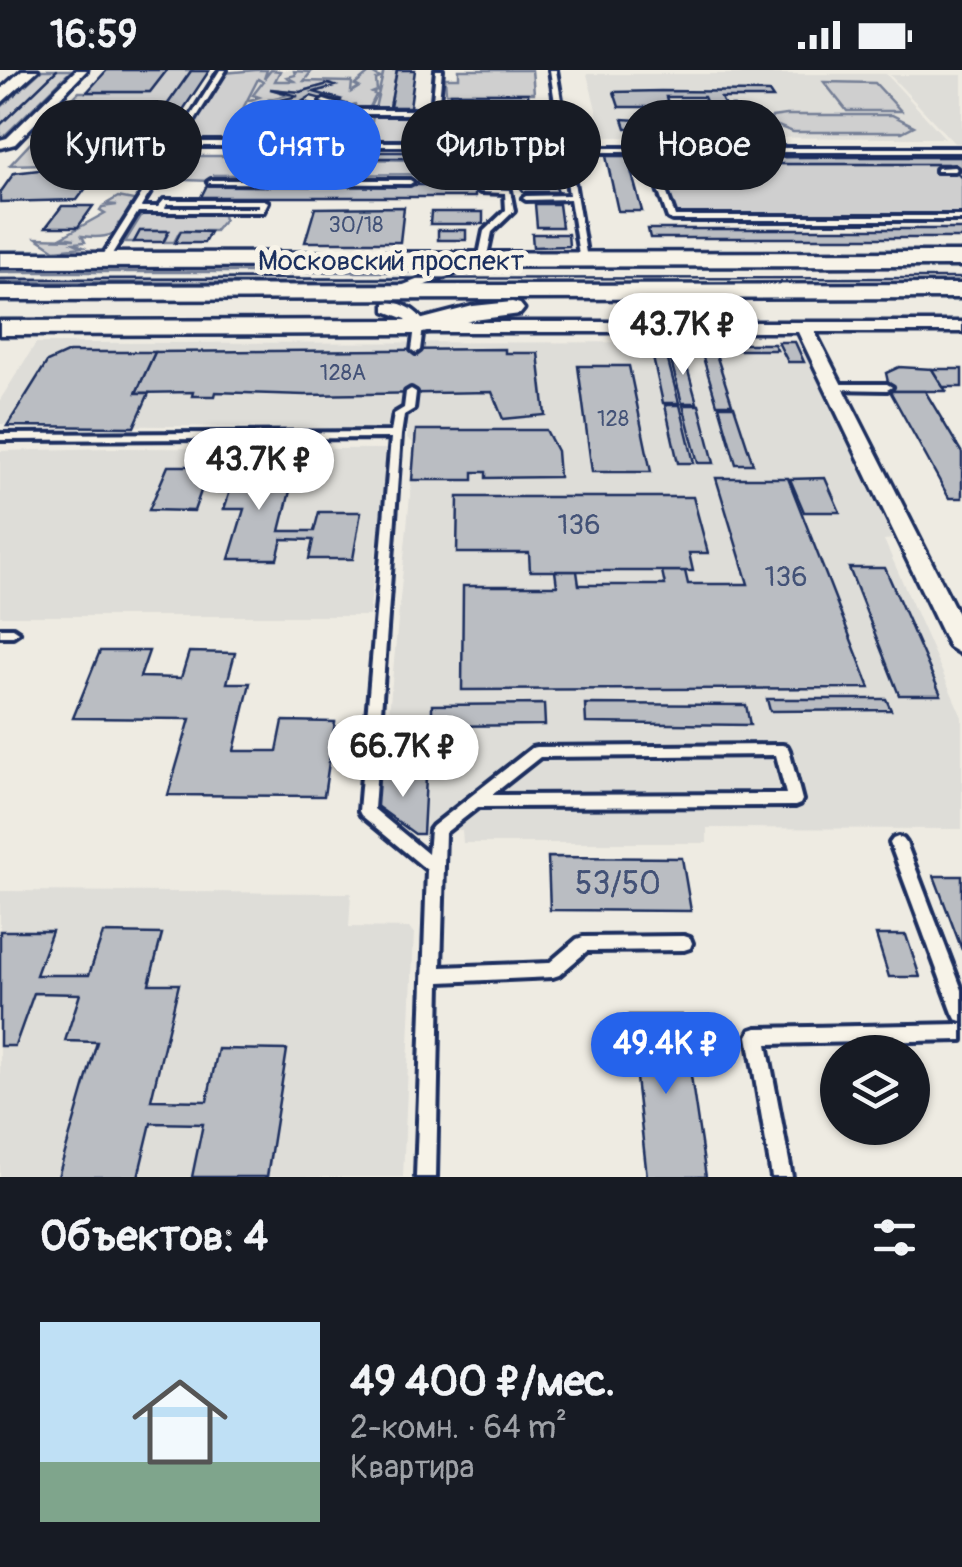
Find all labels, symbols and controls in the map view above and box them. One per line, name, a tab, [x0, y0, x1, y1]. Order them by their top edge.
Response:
text: 16:59	[50, 11, 137, 59]
chip: Купить	[30, 100, 202, 190]
chip: Снять	[222, 100, 381, 190]
chip: Фильтры	[401, 100, 601, 190]
chip: Новое	[621, 100, 786, 190]
house number: 30/18	[329, 211, 383, 239]
street label: Московский проспект	[258, 244, 524, 279]
pin: 43.7K ₽	[591, 293, 775, 378]
text: 43.7K ₽	[630, 305, 736, 345]
house number: 128А	[320, 359, 366, 387]
house number: 128	[597, 405, 629, 433]
pin: 43.7K ₽	[167, 428, 351, 513]
text: 43.7K ₽	[206, 440, 312, 480]
house number: 136	[558, 508, 600, 543]
house number: 136	[765, 560, 807, 595]
pin: 66.7K ₽	[311, 715, 495, 800]
text: 66.7K ₽	[350, 727, 456, 767]
house number: 53/50	[575, 864, 661, 904]
pin: 49.4K ₽	[574, 1012, 758, 1097]
text: 49.4K ₽	[613, 1024, 719, 1064]
map controls	[820, 1035, 930, 1145]
button: layers	[820, 1035, 930, 1145]
icon: filters	[867, 1210, 922, 1265]
text: Объектов: 4	[40, 1211, 268, 1263]
text: 49 400 ₽/мес.	[350, 1356, 615, 1408]
icon: home	[120, 1362, 240, 1482]
text: 2-комн. · 64 m²	[350, 1408, 567, 1448]
text: Квартира	[350, 1448, 474, 1488]

